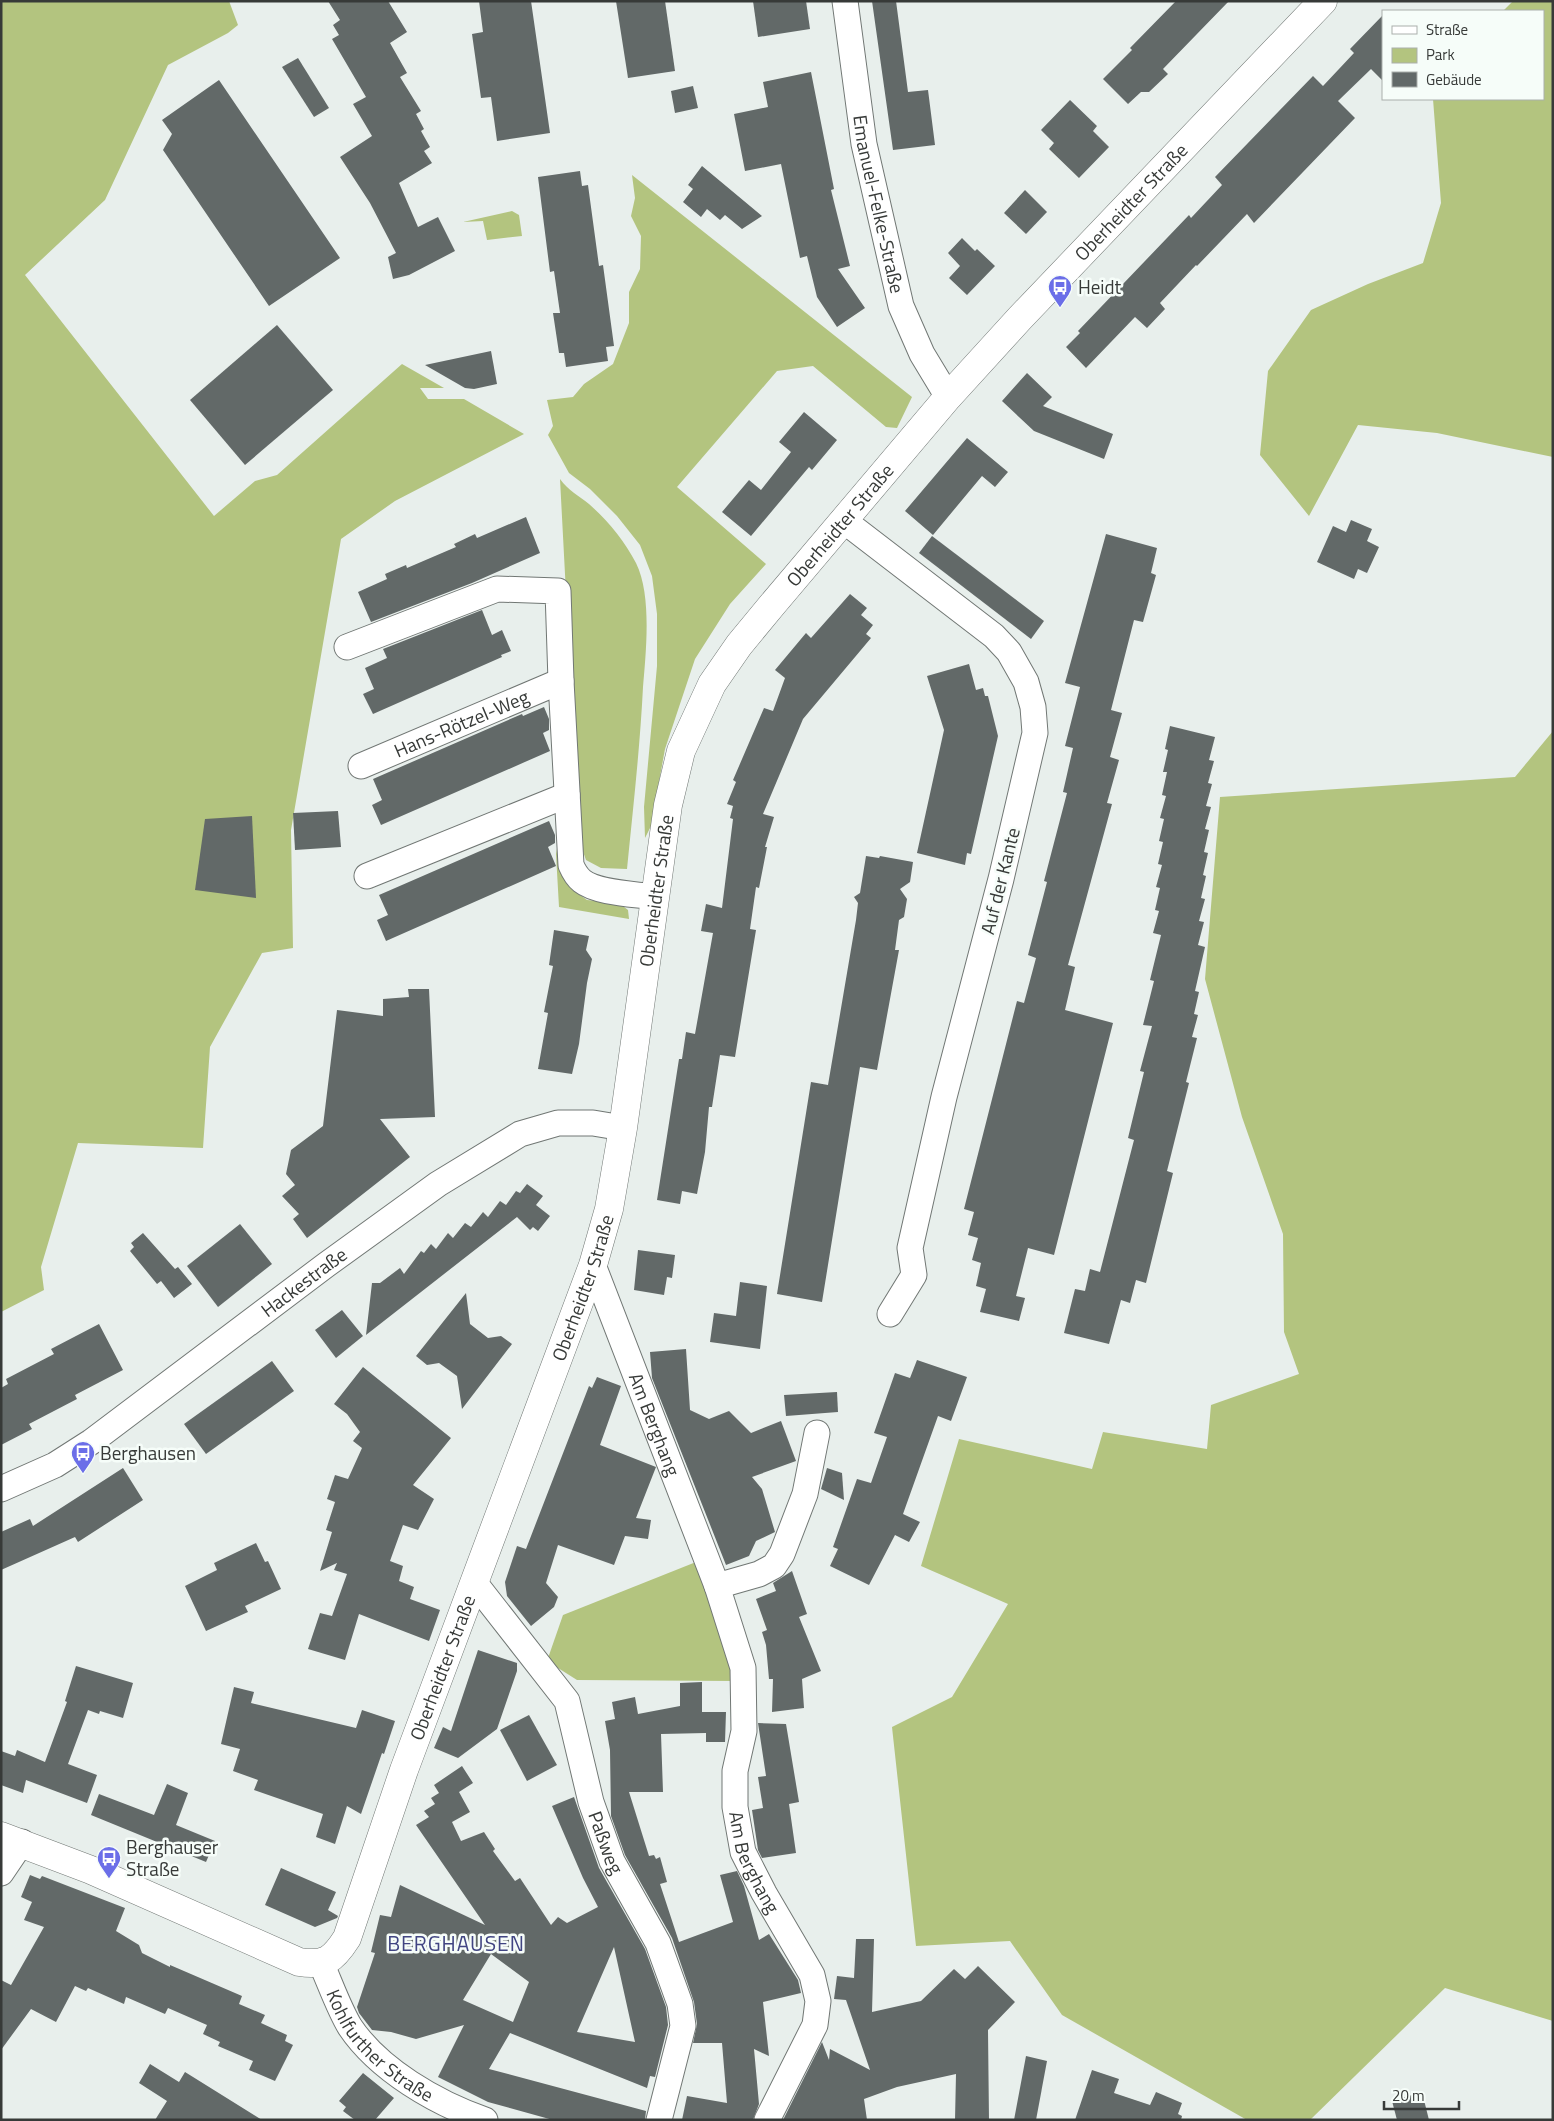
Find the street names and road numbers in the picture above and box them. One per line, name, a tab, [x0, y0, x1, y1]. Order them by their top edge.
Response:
street label: Emanuel-Felke-Straße	[846, 113, 913, 296]
street label: Oberheidter Straße	[1067, 136, 1194, 267]
street label: Oberheidter Straße	[779, 457, 900, 592]
street label: Hans-Rötzel-Weg	[389, 681, 533, 764]
street label: Oberheidter Straße	[631, 813, 681, 968]
street label: Auf der Kante	[972, 824, 1027, 937]
street label: Oberheidter Straße	[543, 1211, 621, 1365]
street label: Hackestraße	[254, 1240, 353, 1323]
street label: Am Berghang	[622, 1368, 688, 1480]
street label: Oberheidter Straße	[401, 1591, 482, 1744]
street label: Paßweg	[581, 1807, 632, 1879]
street label: Am Berghang	[722, 1809, 788, 1919]
street label: Kohlfurther Straße	[320, 1984, 439, 2109]

